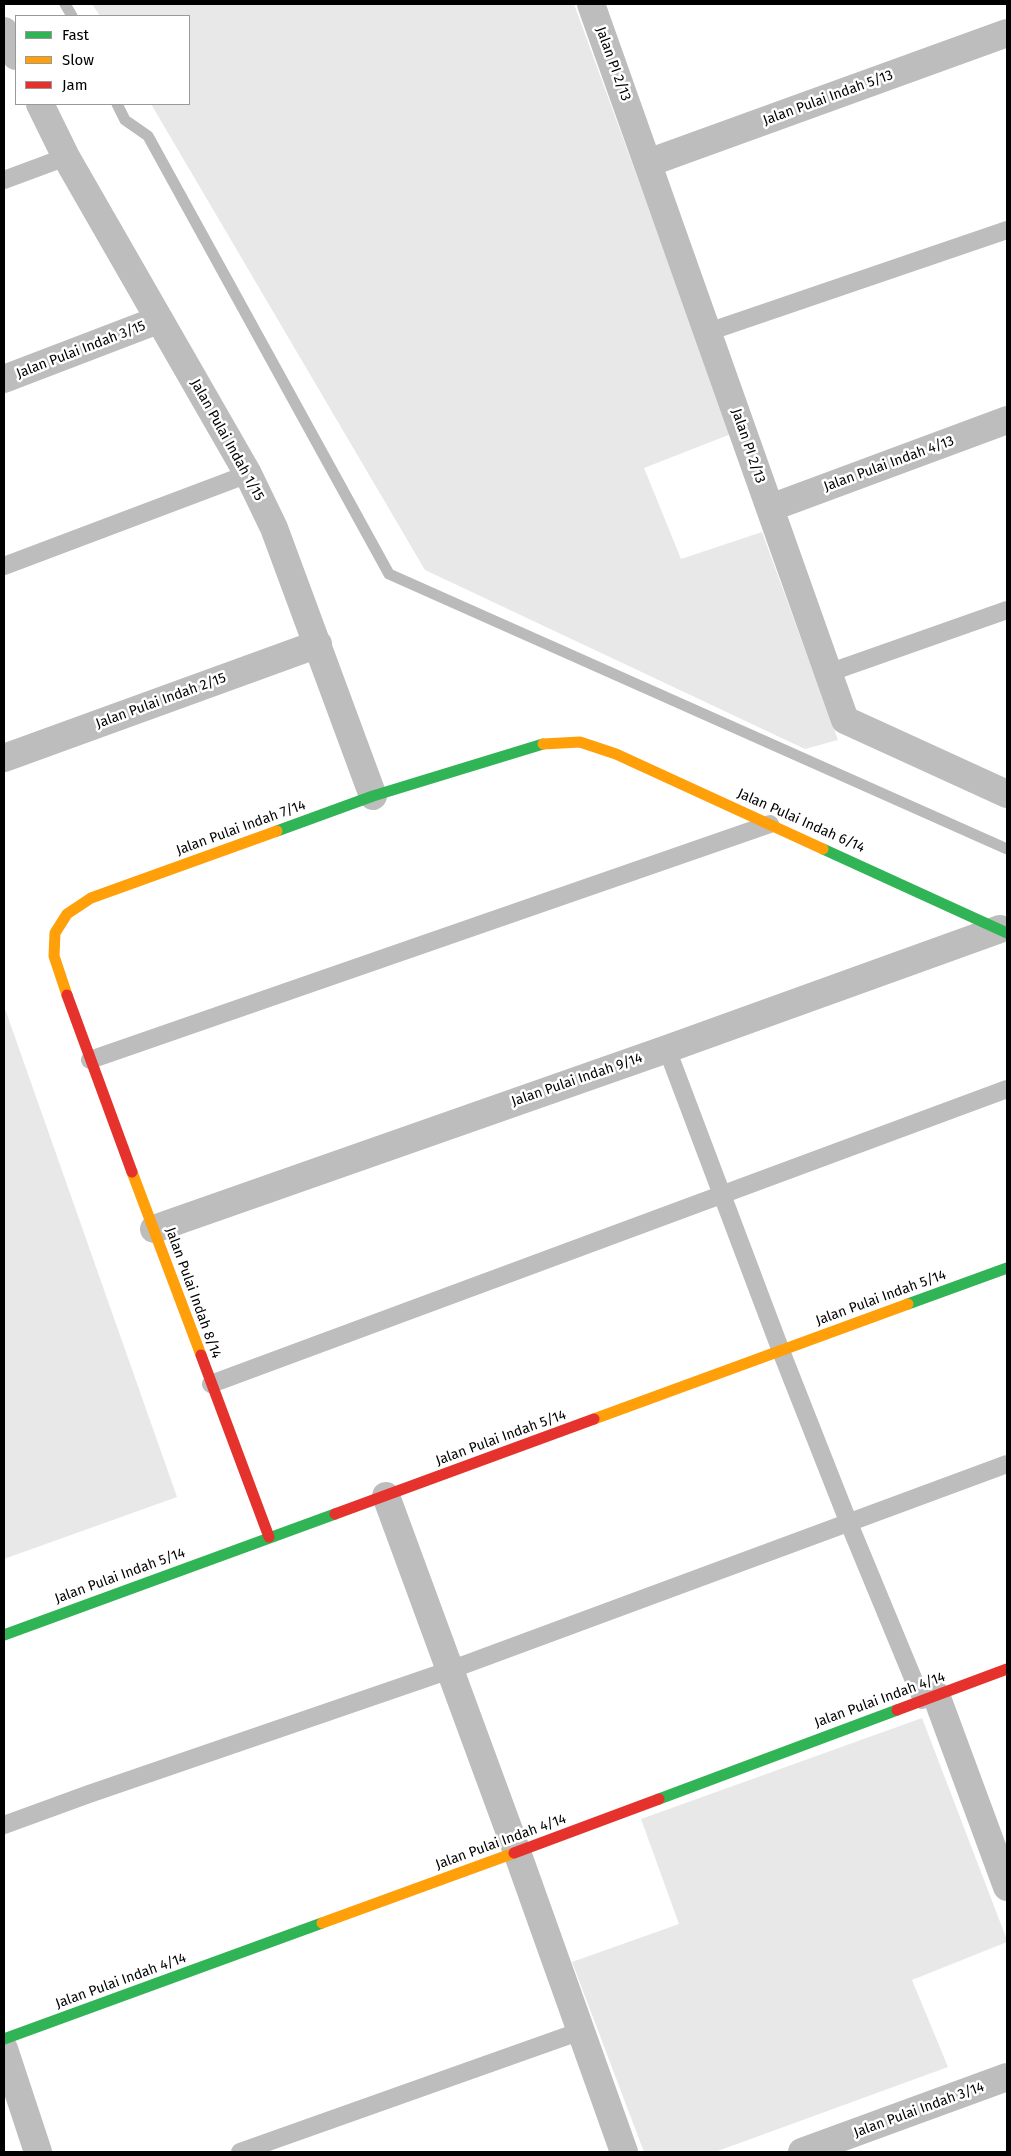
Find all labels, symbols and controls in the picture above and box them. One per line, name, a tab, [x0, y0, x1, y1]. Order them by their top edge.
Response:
legend	[15, 15, 190, 105]
street label: Jalan PI 2/13	[592, 25, 634, 103]
text: Fast	[62, 26, 89, 44]
text: Slow	[62, 51, 94, 69]
street label: Jalan Pulai Indah 5/13	[761, 67, 895, 129]
text: Jam	[62, 76, 88, 94]
street label: Jalan Pulai Indah 3/15	[14, 318, 148, 382]
street label: Jalan Pulai Indah 1/15	[187, 376, 267, 504]
street label: Jalan PI 2/13	[727, 407, 769, 485]
street label: Jalan Pulai Indah 4/13	[822, 433, 956, 495]
street label: Jalan Pulai Indah 2/15	[94, 670, 228, 732]
street label: Jalan Pulai Indah 6/14	[735, 785, 867, 857]
street label: Jalan Pulai Indah 7/14	[174, 797, 308, 859]
street label: Jalan Pulai Indah 9/14	[509, 1050, 645, 1110]
street label: Jalan Pulai Indah 8/14	[161, 1225, 225, 1361]
street label: Jalan Pulai Indah 5/14	[814, 1267, 948, 1329]
street label: Jalan Pulai Indah 5/14	[434, 1407, 568, 1469]
street label: Jalan Pulai Indah 5/14	[53, 1545, 187, 1607]
street label: Jalan Pulai Indah 4/14	[812, 1669, 948, 1731]
street label: Jalan Pulai Indah 4/14	[433, 1811, 569, 1873]
street label: Jalan Pulai Indah 4/14	[53, 1950, 189, 2012]
street label: Jalan Pulai Indah 3/14	[852, 2079, 986, 2141]

